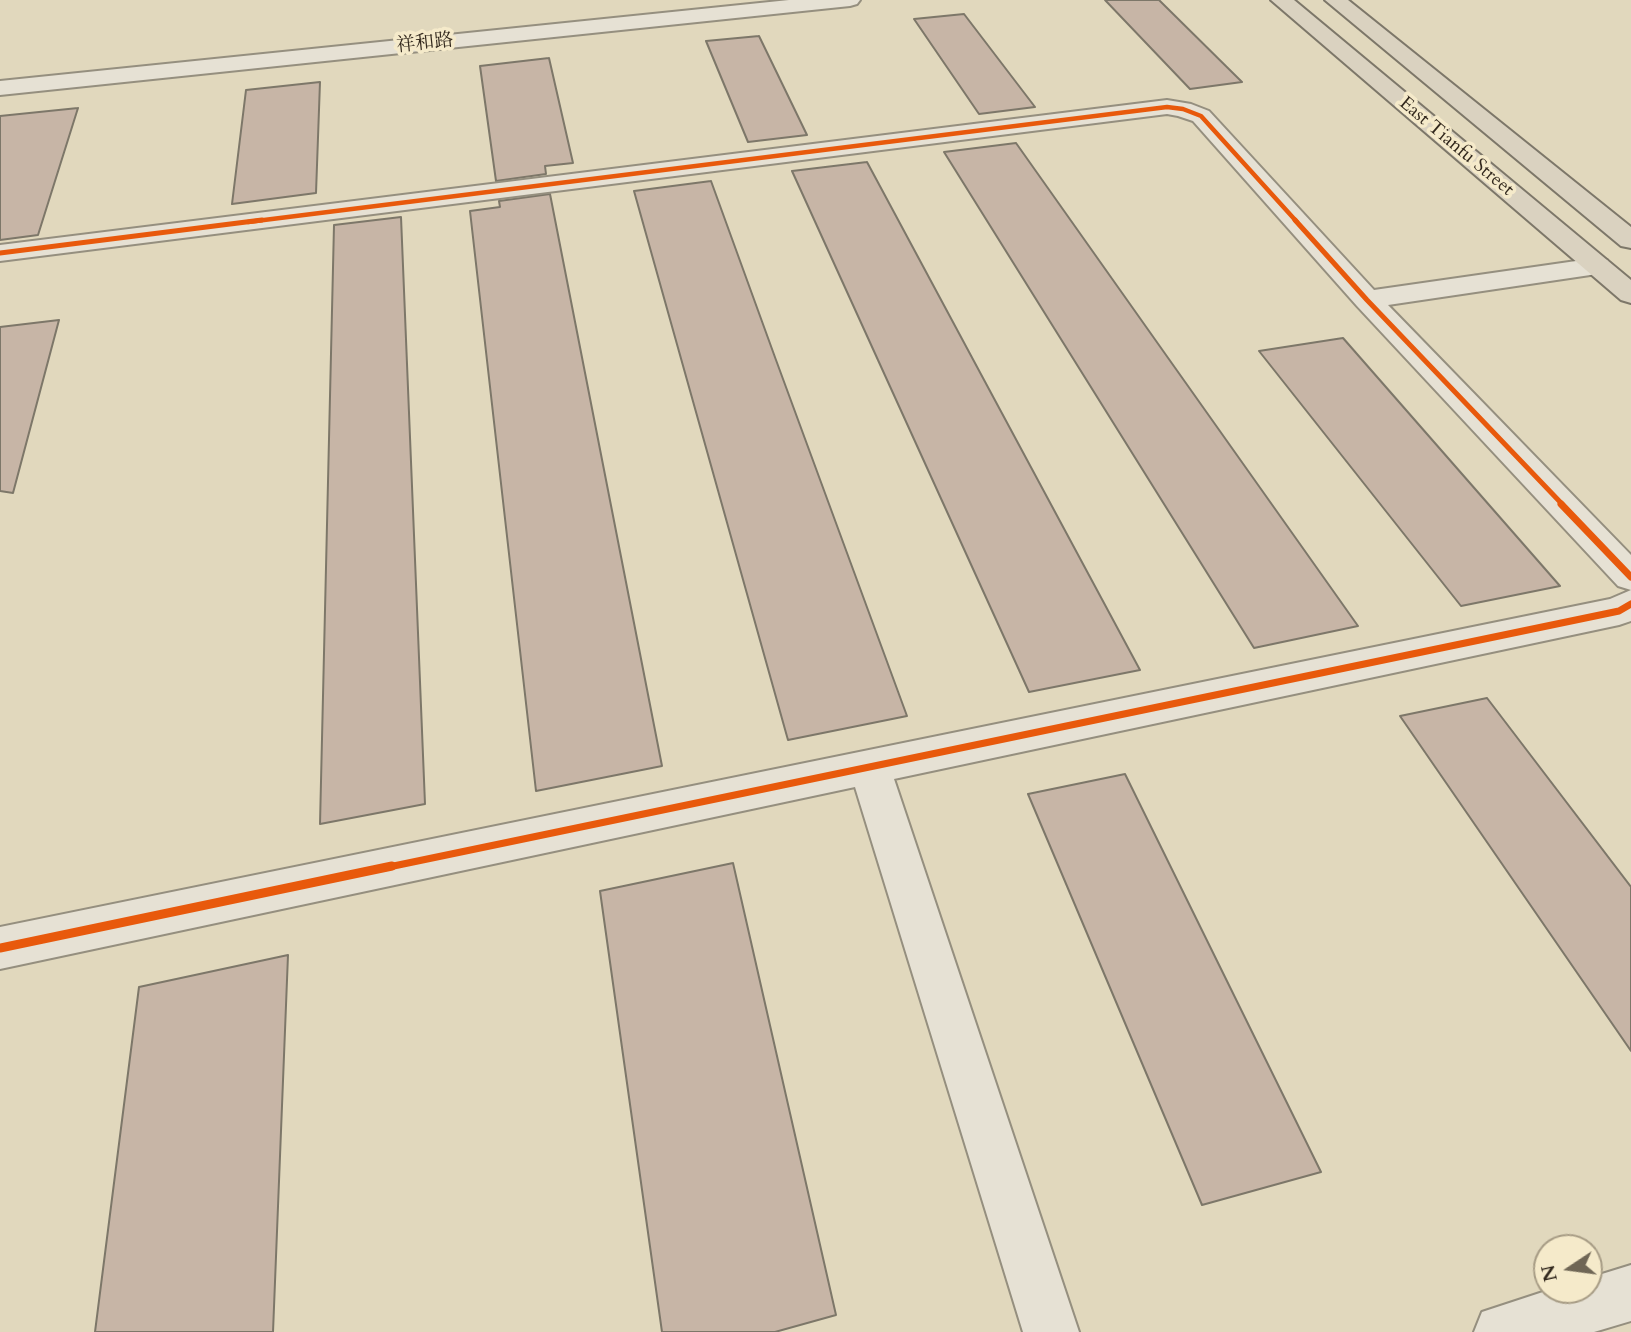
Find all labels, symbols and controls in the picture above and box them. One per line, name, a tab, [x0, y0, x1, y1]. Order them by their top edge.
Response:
street label: 祥和路	[395, 30, 455, 58]
street label: East Tianfu Street	[1394, 92, 1518, 202]
north arrow	[1533, 1234, 1603, 1304]
text: N	[1535, 1262, 1564, 1284]

